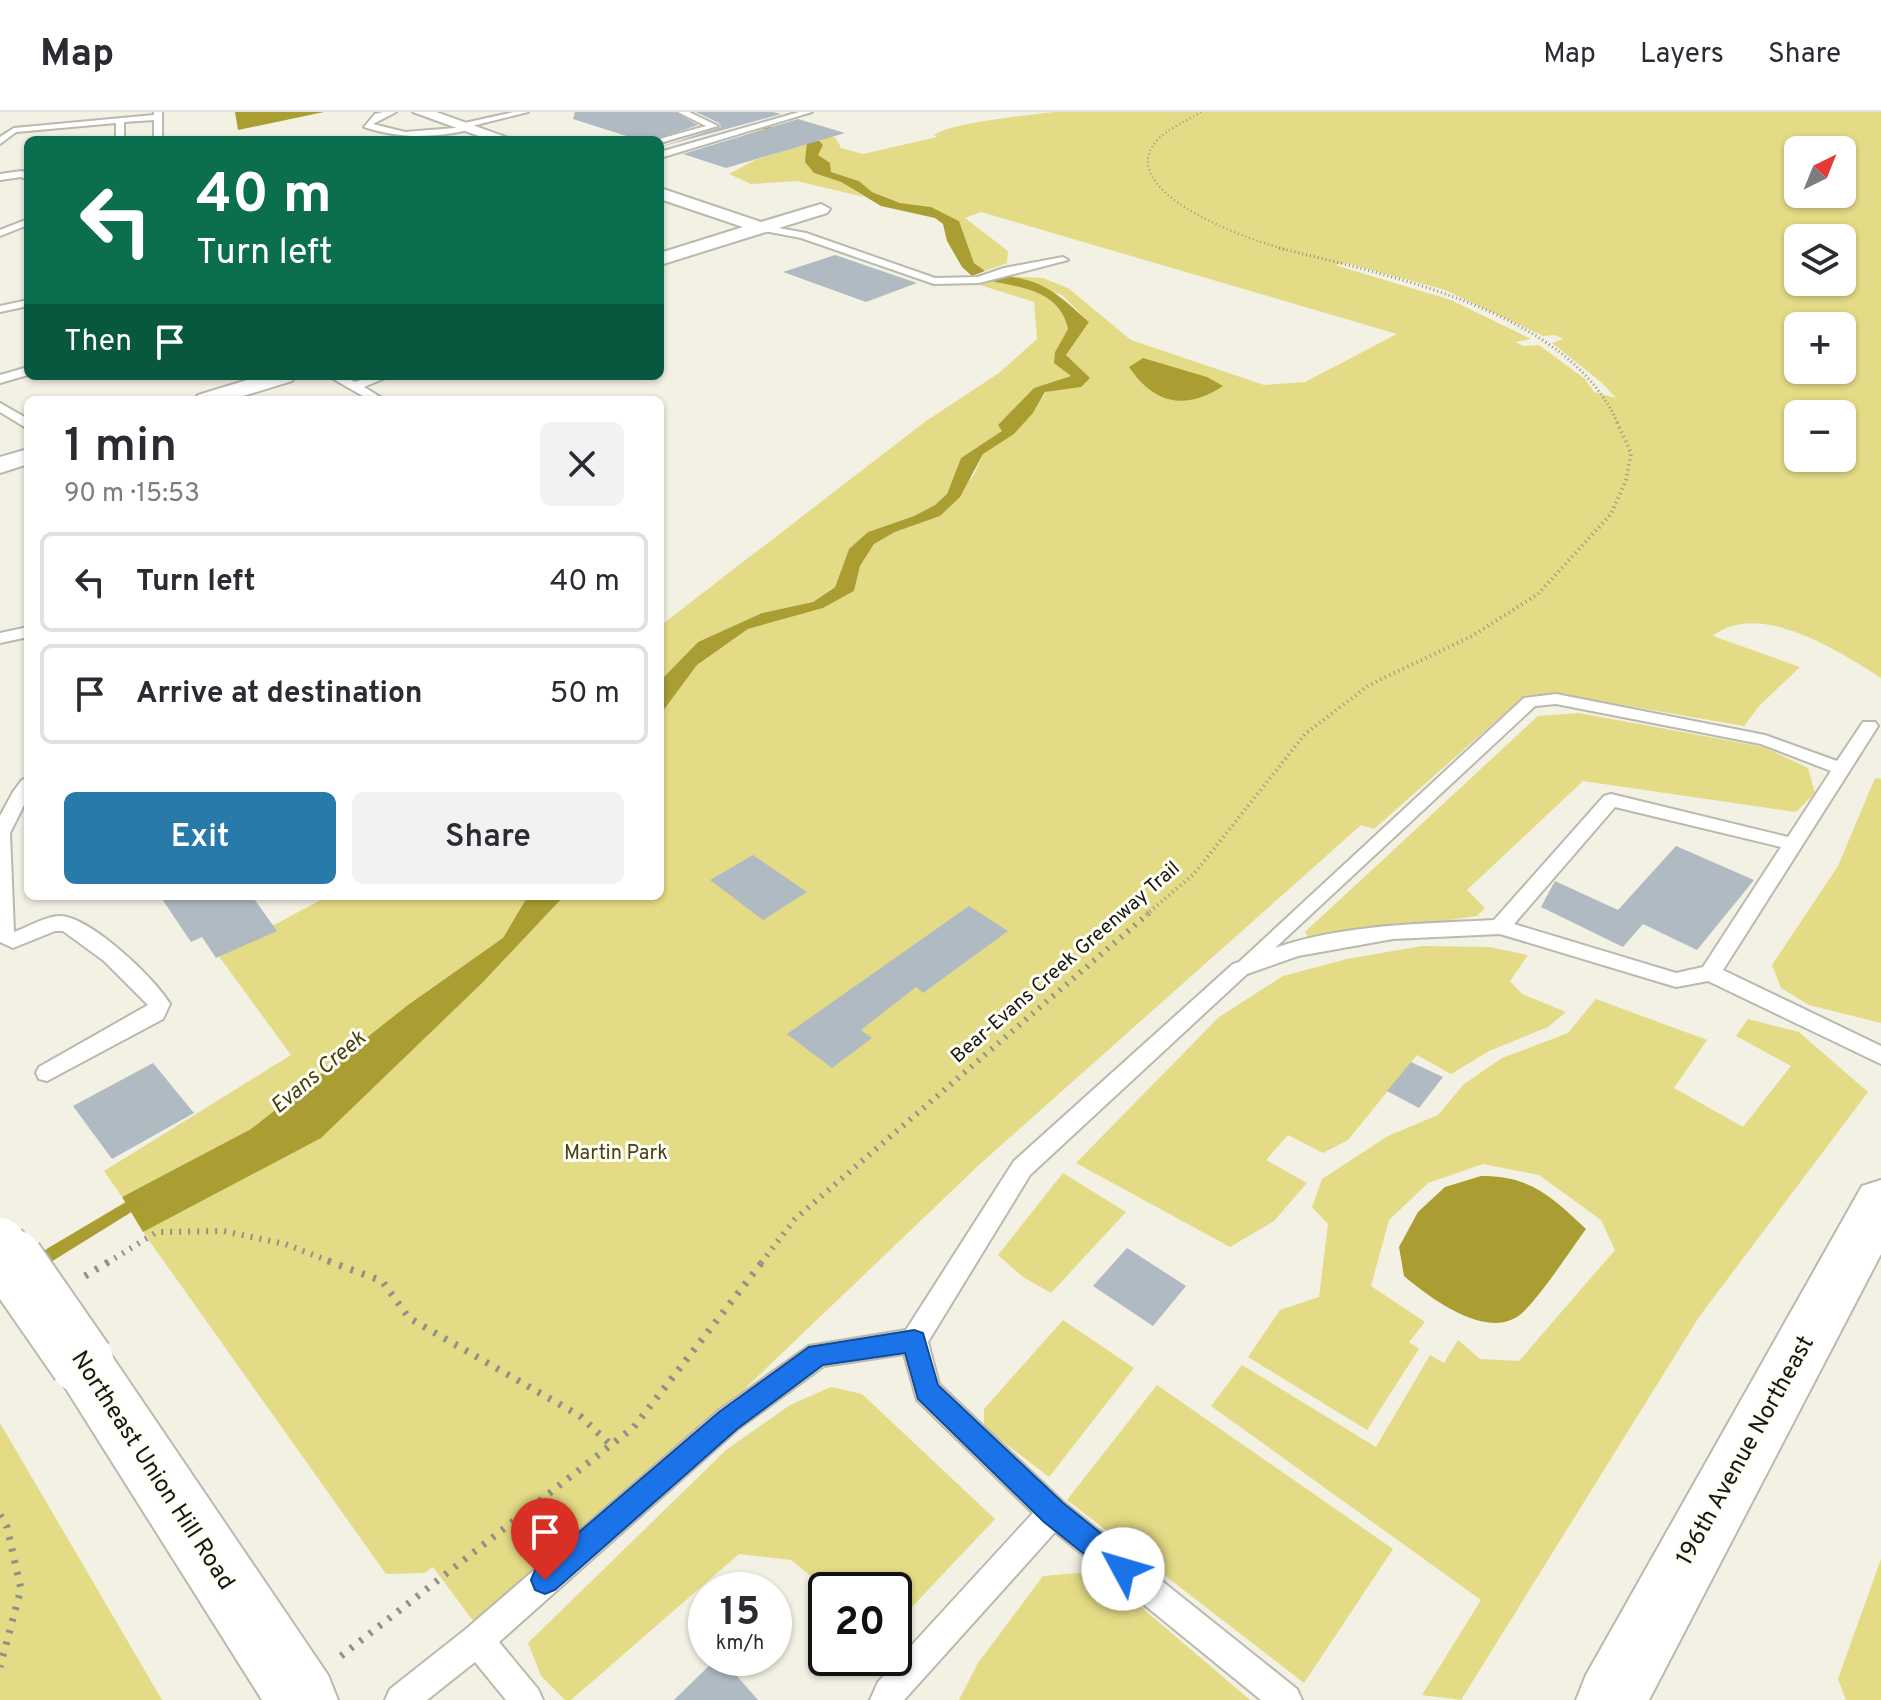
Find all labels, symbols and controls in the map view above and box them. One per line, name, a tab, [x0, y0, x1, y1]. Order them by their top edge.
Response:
text: Map	[40, 31, 114, 80]
text: Map	[1543, 37, 1596, 73]
text: Layers	[1640, 37, 1724, 73]
text: Share	[1768, 37, 1841, 73]
north arrow	[1784, 136, 1856, 208]
map controls	[1784, 136, 1856, 472]
text: 40 m	[196, 162, 332, 232]
icon: left	[64, 168, 168, 272]
button: layers	[1784, 224, 1856, 296]
text: Turn left	[196, 231, 333, 277]
button: +	[1784, 312, 1856, 384]
icon: arrive	[148, 320, 192, 364]
text: Then	[64, 324, 132, 361]
button: −	[1784, 400, 1856, 472]
text: 1 min	[64, 418, 177, 478]
button: close	[540, 422, 624, 506]
text: 90 m · 15:53	[64, 478, 200, 511]
icon: left	[68, 560, 112, 604]
text: Turn left	[136, 564, 256, 601]
text: 40 m	[550, 564, 620, 601]
icon: arrive	[68, 672, 112, 716]
text: Arrive at destination	[136, 676, 422, 713]
text: 50 m	[550, 676, 620, 713]
button: Exit	[64, 792, 336, 884]
button: Share	[352, 792, 624, 884]
street label: Bear-Evans Creek Greenway Trail	[946, 856, 1186, 1070]
water label: Evans Creek	[266, 1025, 373, 1120]
park label: Martin Park	[564, 1141, 668, 1167]
street label: 196th Avenue Northeast	[1670, 1331, 1822, 1571]
street label: Northeast Union Hill Road	[63, 1346, 241, 1596]
pin	[511, 1498, 579, 1580]
icon: arrive	[523, 1510, 567, 1554]
position arrow	[1081, 1527, 1165, 1611]
speed limit sign: 20	[808, 1572, 912, 1676]
text: 15	[720, 1589, 760, 1639]
text: km/h	[716, 1631, 764, 1657]

